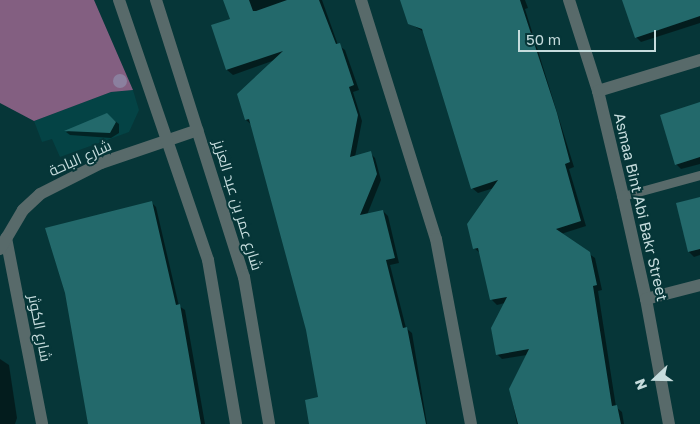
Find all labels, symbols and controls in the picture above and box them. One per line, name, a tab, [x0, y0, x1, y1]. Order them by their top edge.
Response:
scale bar	[520, 20, 658, 52]
text: 50 m	[526, 30, 561, 48]
street label: Asmaa Bint Abi Bakr Street	[611, 111, 671, 303]
street label: شارع الباحة	[46, 136, 114, 180]
street label: شارع عمر بن عبد العزيز	[210, 138, 266, 272]
street label: شارع الكوثر	[25, 293, 55, 363]
north arrow	[630, 354, 680, 404]
text: N	[631, 377, 650, 393]

